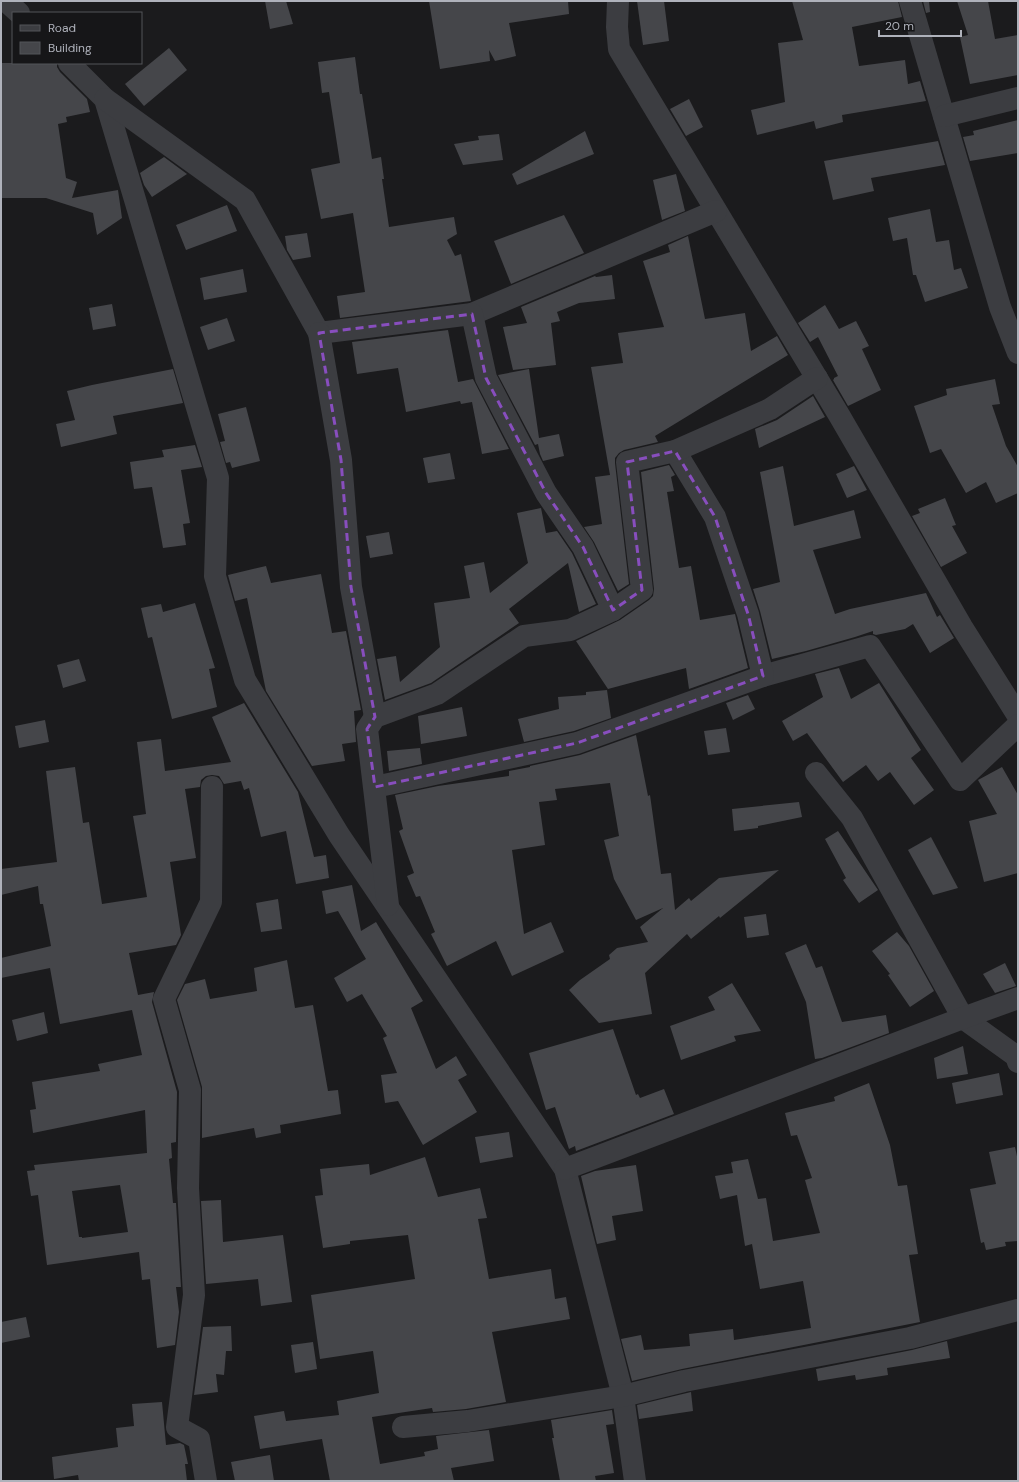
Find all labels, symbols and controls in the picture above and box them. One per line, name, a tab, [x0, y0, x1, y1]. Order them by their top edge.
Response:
legend	[12, 12, 142, 64]
scale bar	[879, 12, 961, 38]
text: 20 m	[885, 18, 914, 34]
text: Road	[48, 20, 76, 36]
text: Building	[48, 40, 92, 56]

